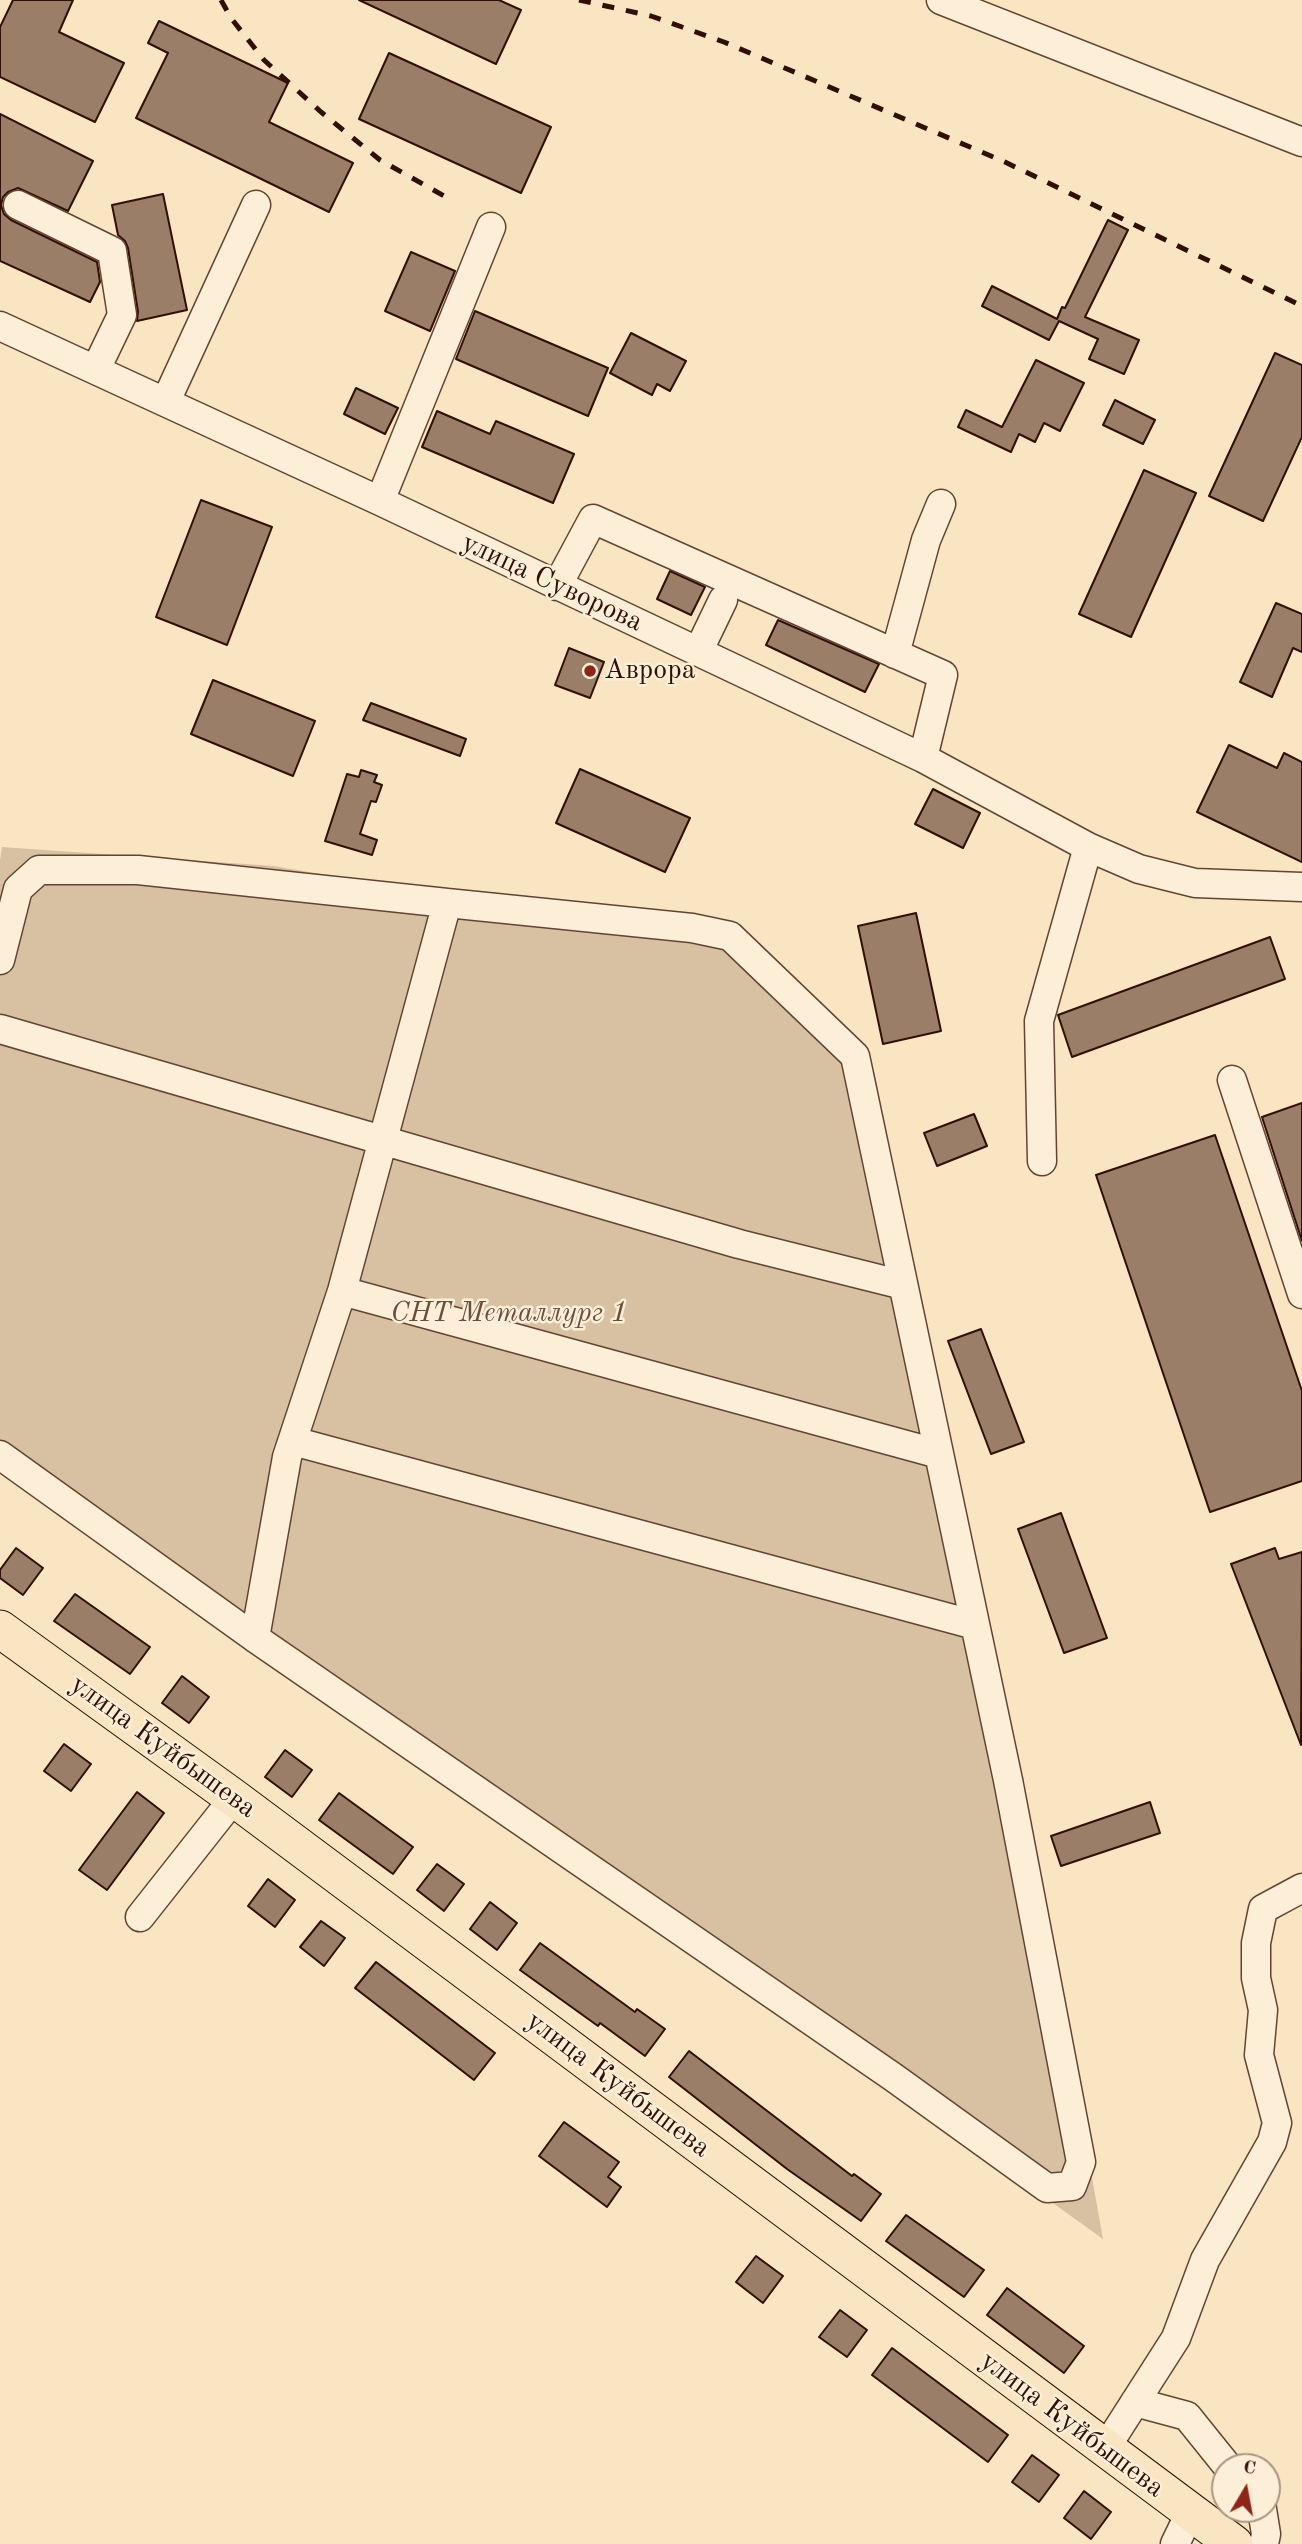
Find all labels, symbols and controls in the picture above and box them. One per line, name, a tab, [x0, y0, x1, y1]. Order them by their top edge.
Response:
street label: улица Суворова	[456, 526, 648, 640]
place label: Аврора	[604, 654, 696, 688]
marker: Аврора	[582, 663, 598, 679]
park label: СНТ Металлург 1	[391, 1297, 627, 1331]
street label: улица Куйбышева	[63, 1668, 263, 1826]
street label: улица Куйбышева	[519, 2005, 717, 2165]
street label: улица Куйбышева	[973, 2345, 1171, 2505]
north arrow	[1211, 2453, 1281, 2523]
text: С	[1242, 2458, 1257, 2479]

